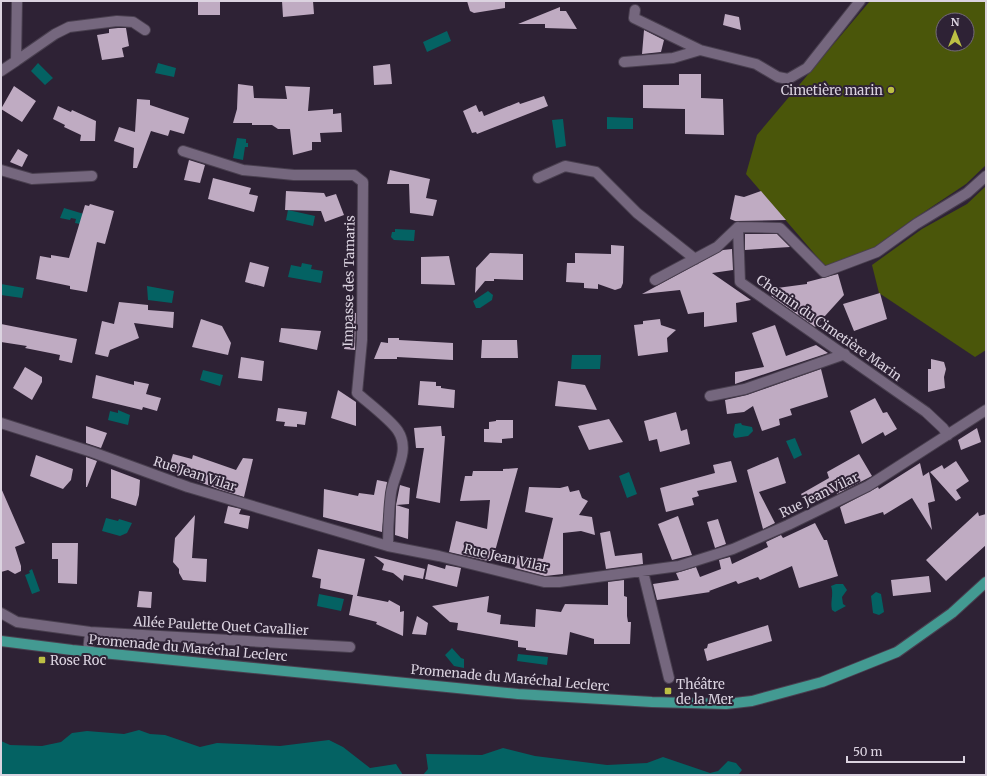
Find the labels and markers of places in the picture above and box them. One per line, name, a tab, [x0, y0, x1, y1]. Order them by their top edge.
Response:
place label: Cimetière marin	[781, 82, 883, 99]
marker: Cimetière marin	[886, 85, 896, 95]
place label: Rose Roc	[50, 652, 107, 669]
marker: Rose Roc	[37, 655, 47, 665]
place label: Théâtre de la Mer	[676, 676, 733, 708]
marker: Théâtre de la Mer	[663, 686, 673, 696]

